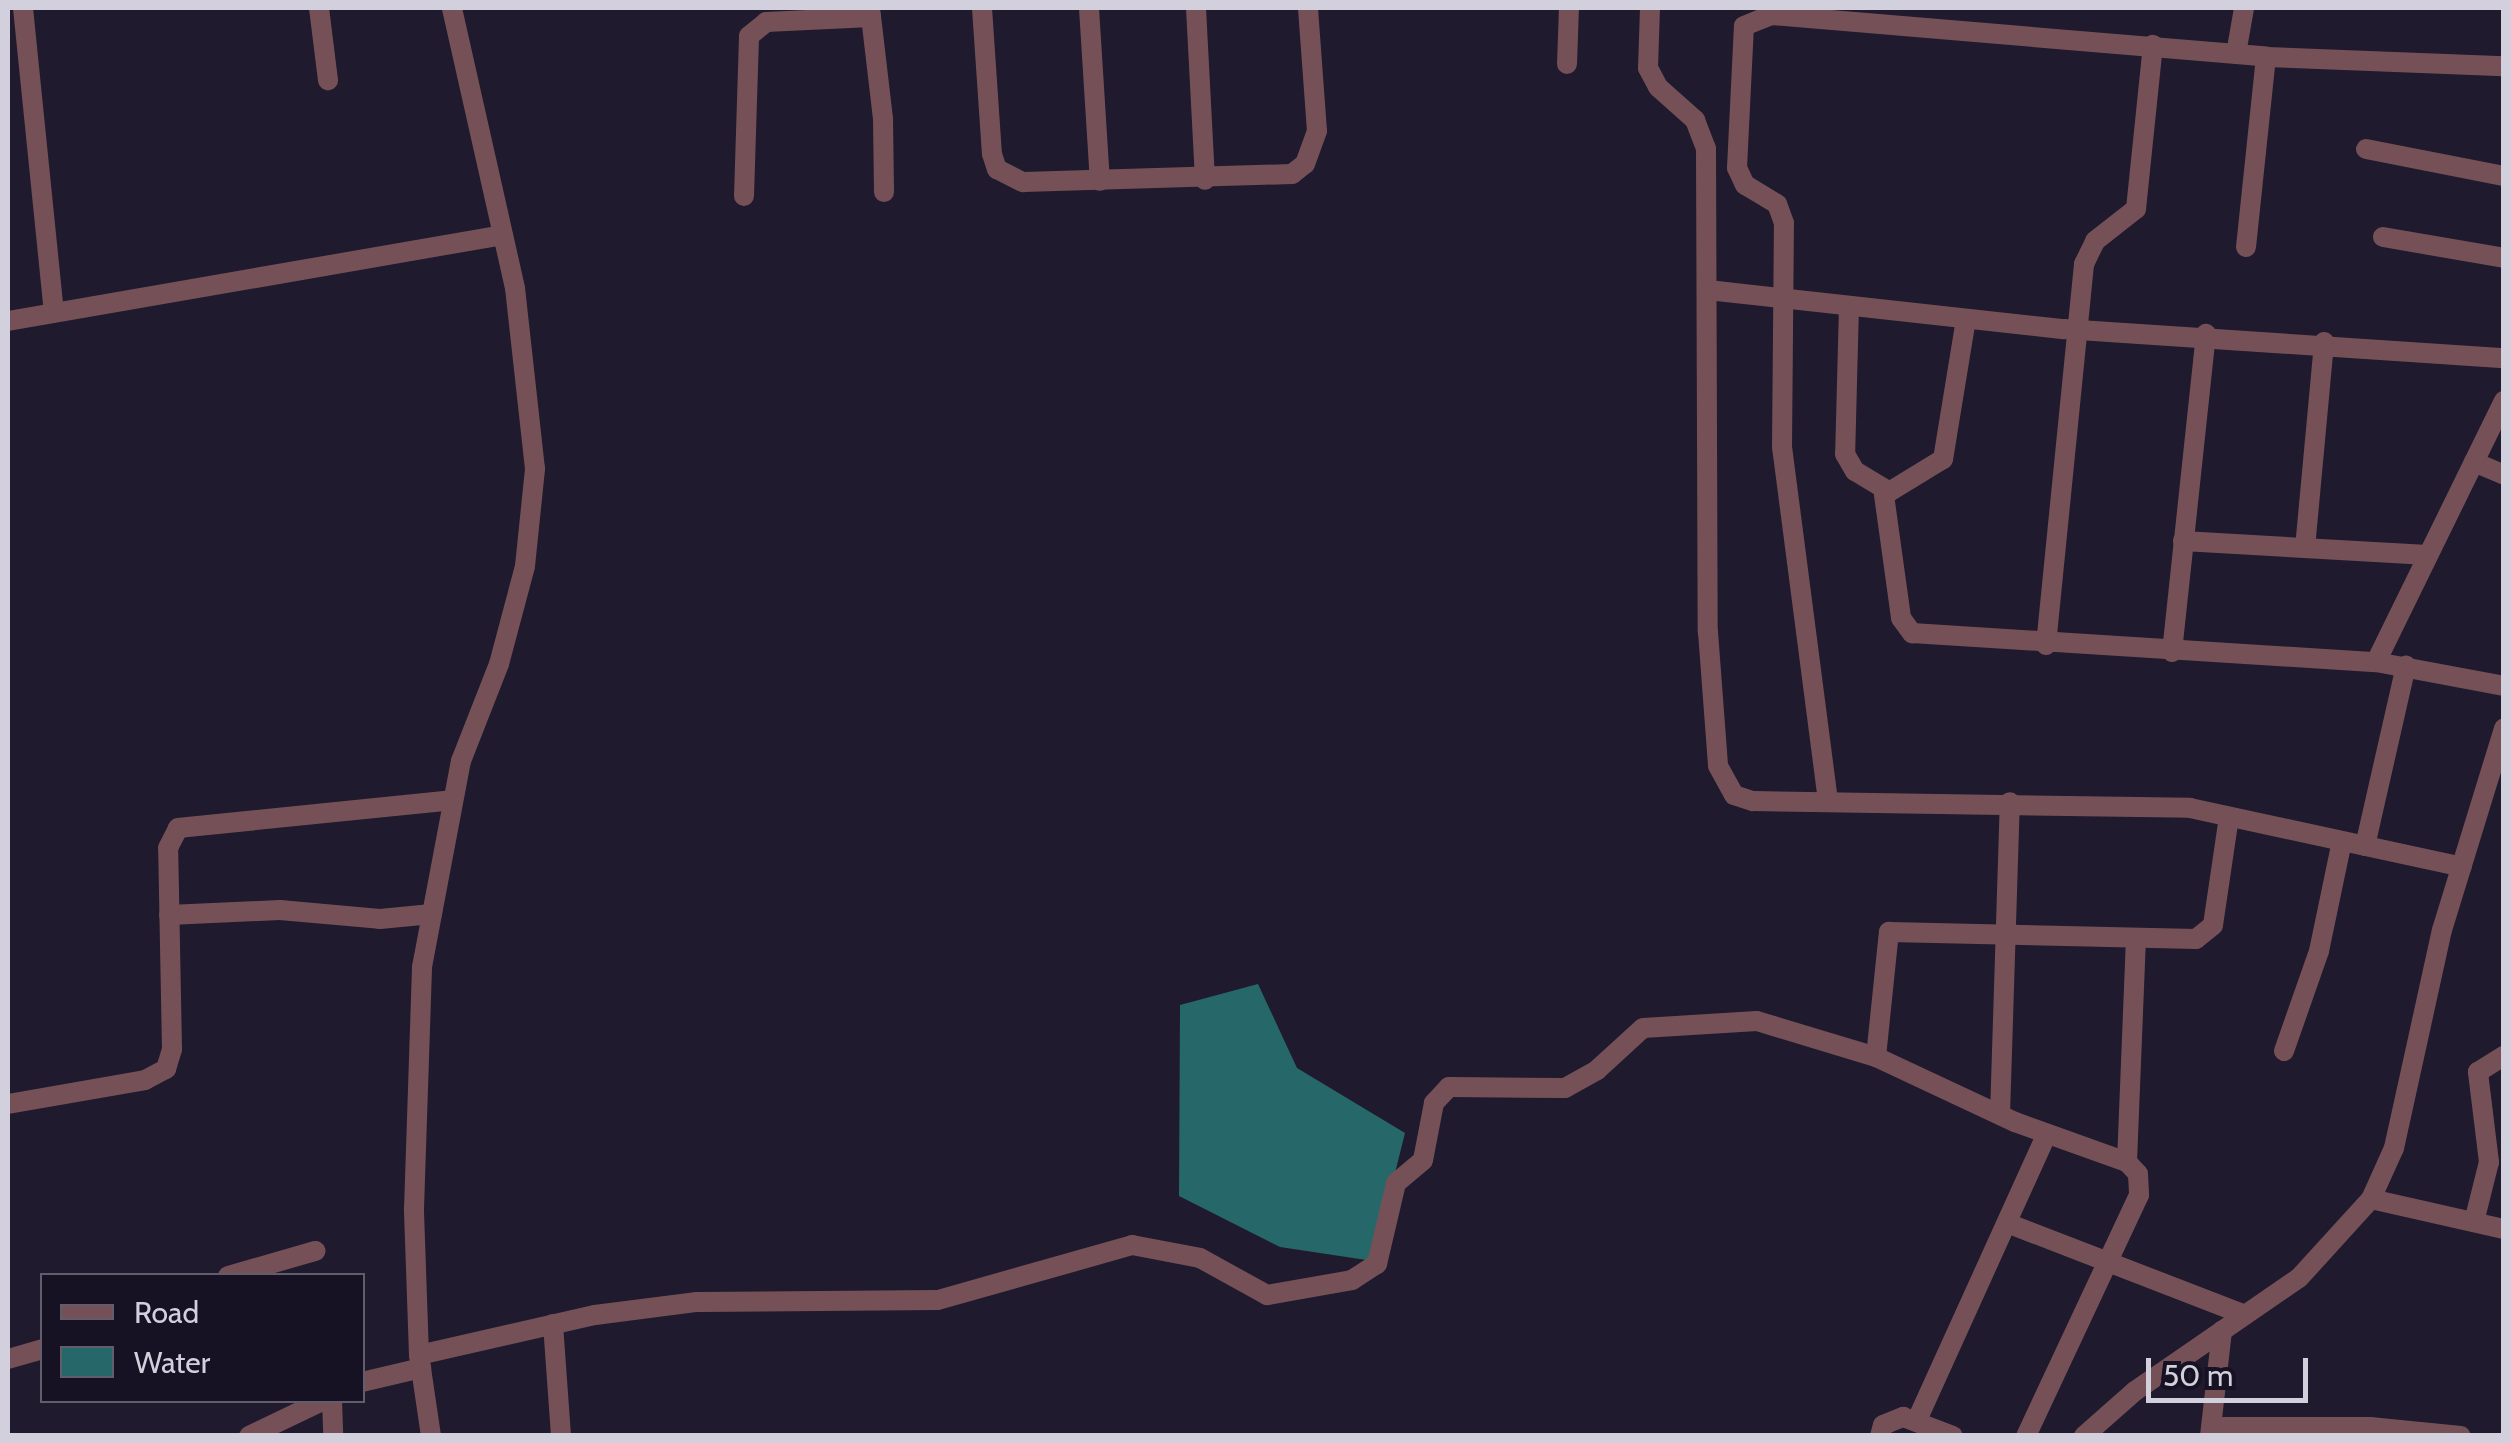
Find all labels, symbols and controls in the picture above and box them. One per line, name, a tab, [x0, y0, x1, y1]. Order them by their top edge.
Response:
legend	[40, 1273, 365, 1403]
text: Road	[134, 1294, 199, 1331]
scale bar	[2151, 1338, 2314, 1400]
text: Water	[134, 1344, 210, 1381]
text: 50 m	[2163, 1357, 2233, 1394]

